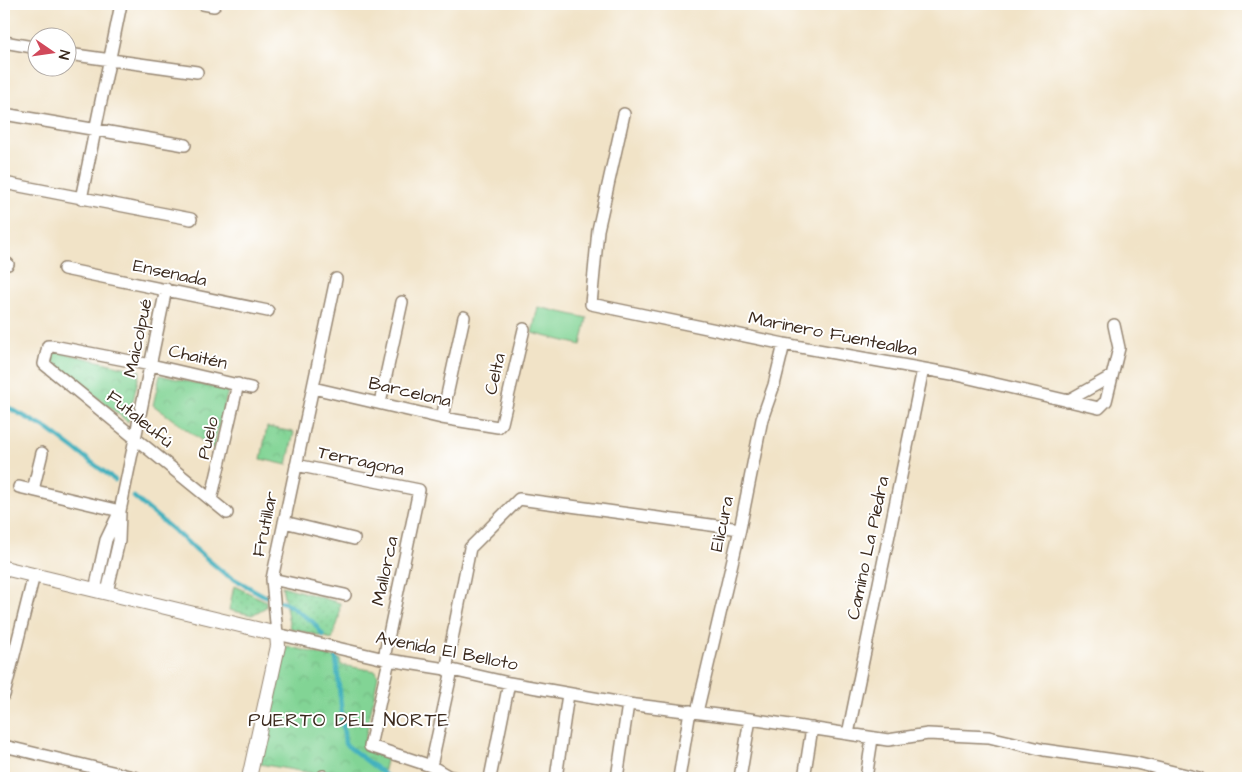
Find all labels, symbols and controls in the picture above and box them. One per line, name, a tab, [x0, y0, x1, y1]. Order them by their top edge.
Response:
north arrow	[28, 28, 78, 78]
text: N	[53, 48, 74, 61]
street label: Ensenada	[131, 253, 209, 293]
street label: Maicolpué	[117, 296, 159, 380]
street label: Marinero Fuentealba	[747, 305, 919, 363]
street label: Chaitén	[166, 338, 230, 376]
street label: Celta	[478, 351, 512, 397]
street label: Barcelona	[366, 370, 454, 414]
street label: Futaleufú	[101, 384, 179, 454]
street label: Puelo	[191, 414, 225, 462]
street label: Terragona	[315, 440, 406, 483]
street label: Camino La Piedra	[841, 474, 895, 622]
street label: Frutillar	[246, 489, 284, 559]
street label: Elicura	[704, 494, 740, 554]
street label: Mallorca	[365, 534, 405, 608]
street label: Avenida El Belloto	[374, 625, 520, 677]
district label: PUERTO DEL NORTE	[248, 707, 450, 734]

